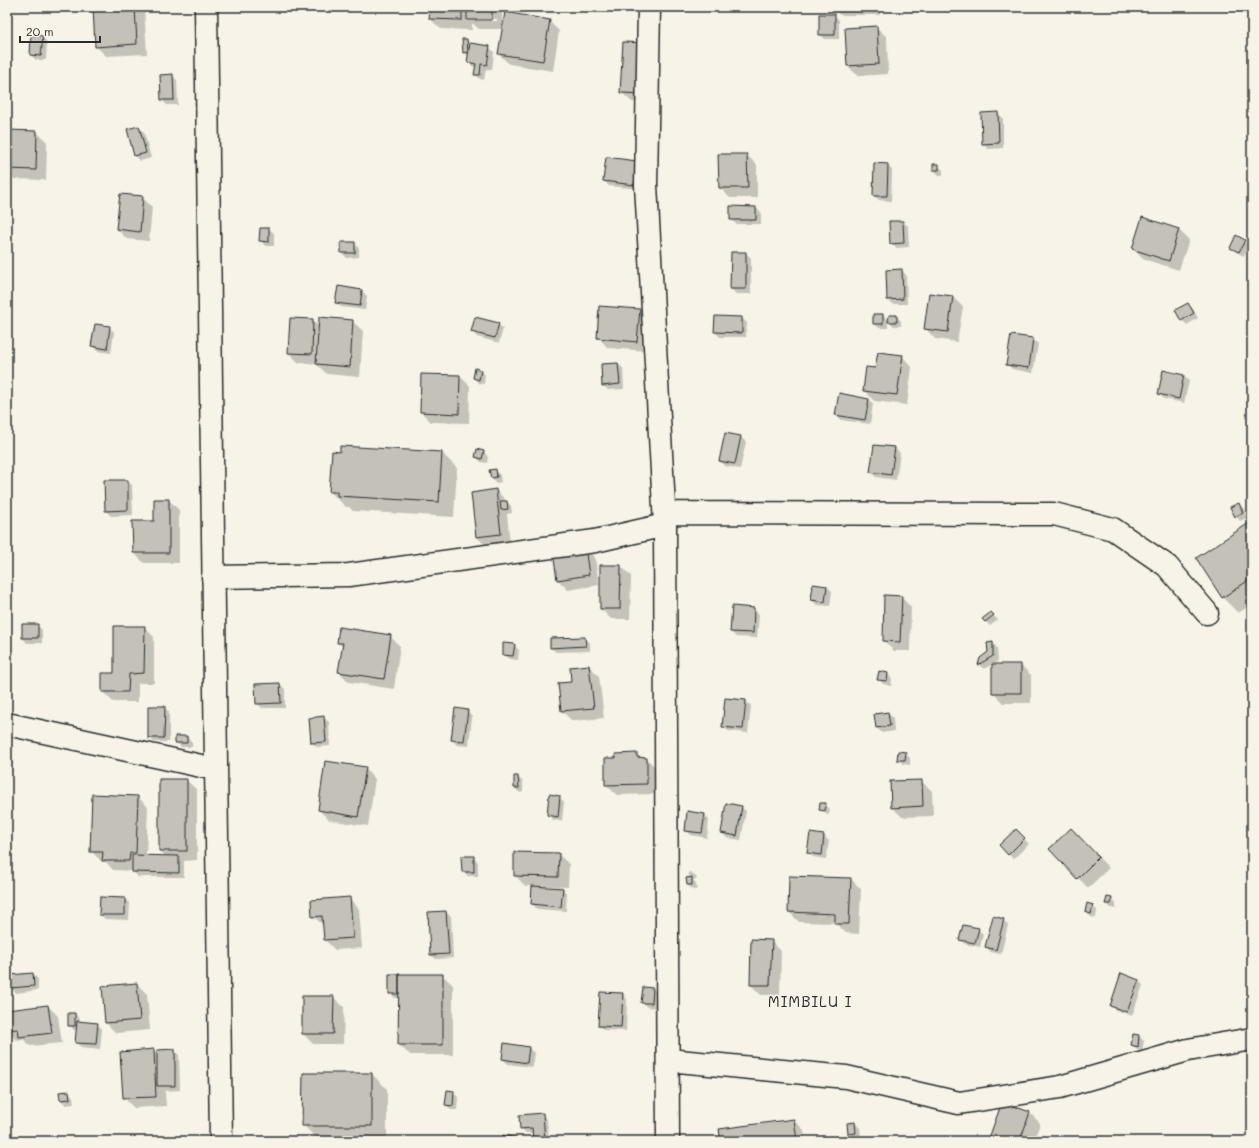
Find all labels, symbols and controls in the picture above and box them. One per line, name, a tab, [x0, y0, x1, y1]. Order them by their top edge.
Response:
scale bar	[20, 18, 100, 44]
text: 20 m	[26, 23, 54, 39]
district label: MIMBILU I	[768, 991, 852, 1011]

